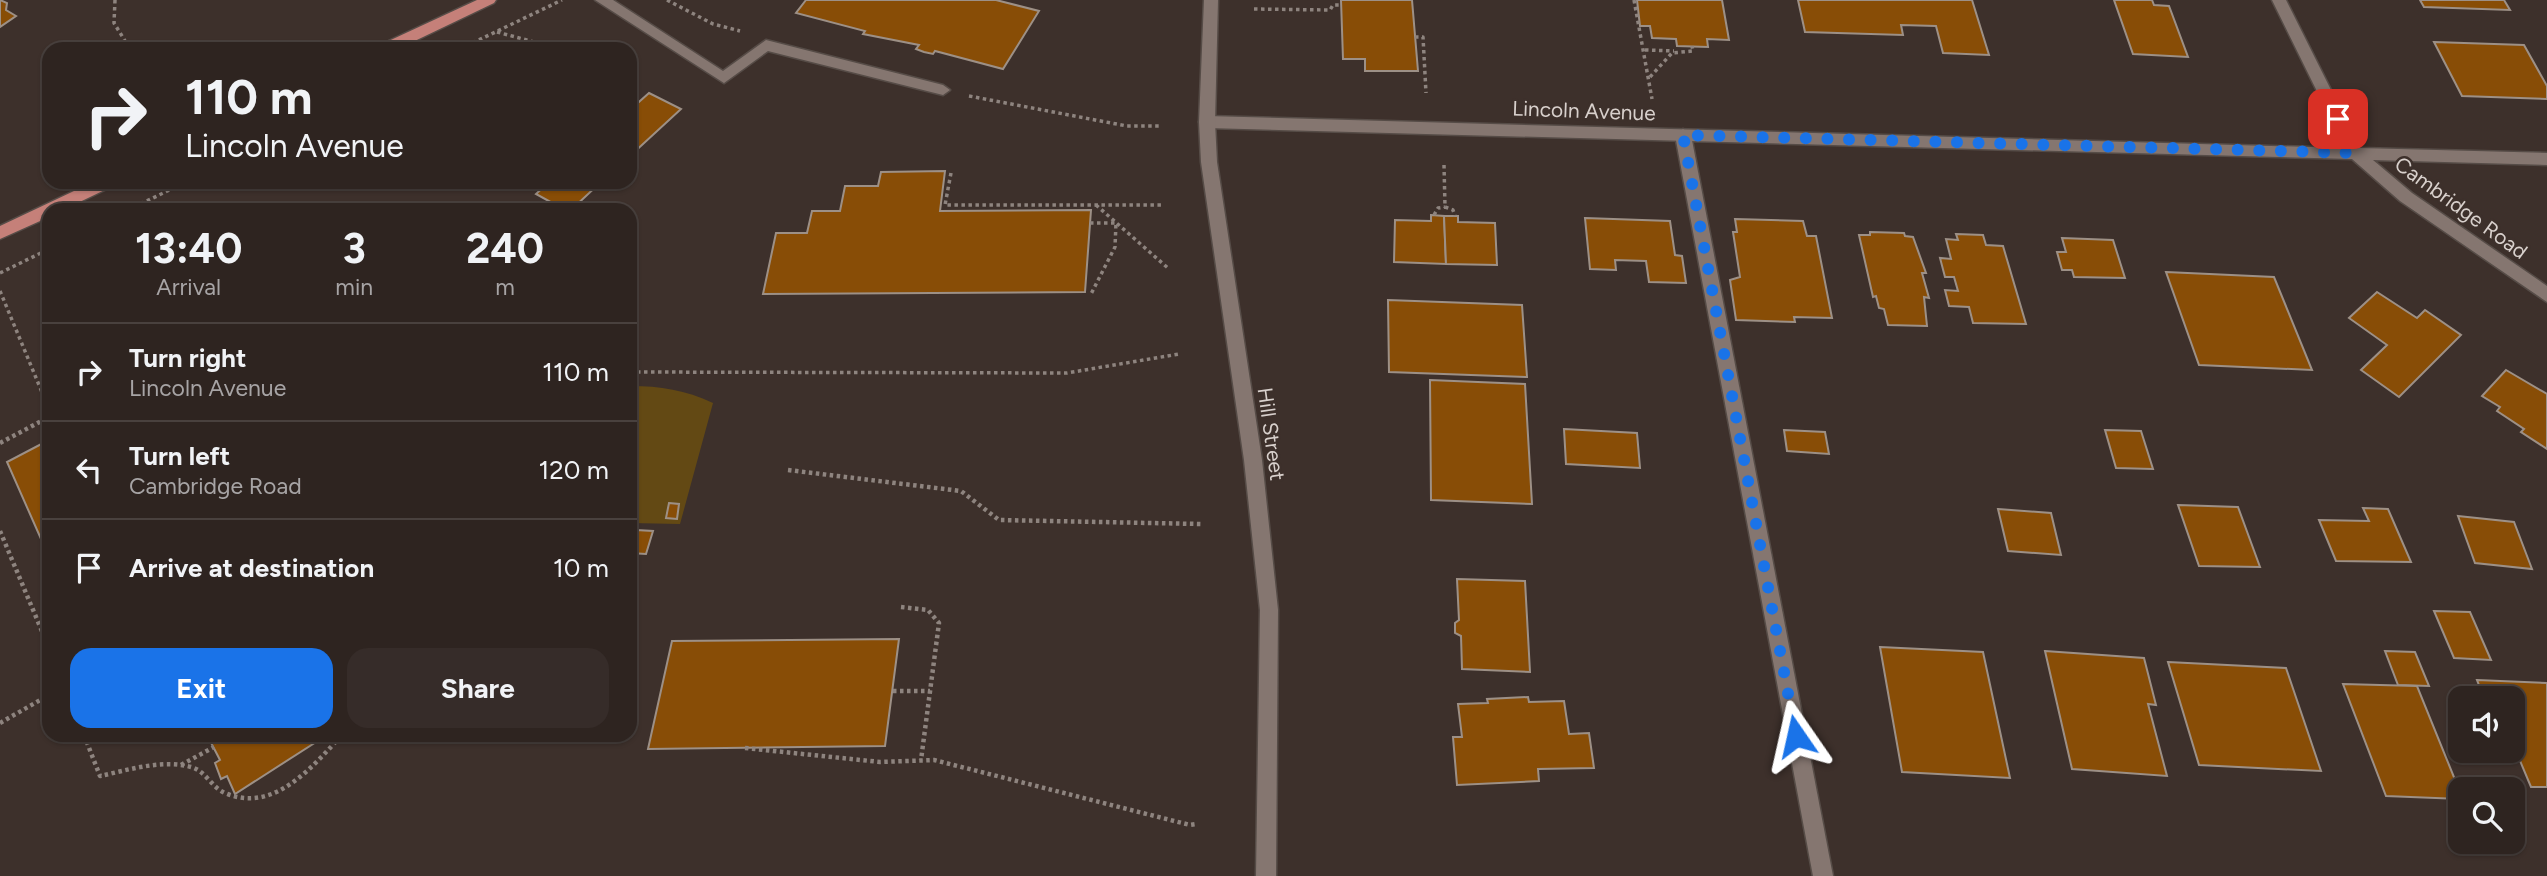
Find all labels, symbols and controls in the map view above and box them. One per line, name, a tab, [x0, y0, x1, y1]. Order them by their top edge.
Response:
text: 110 m	[185, 67, 313, 126]
icon: right	[70, 70, 161, 161]
pin	[2308, 89, 2368, 149]
street label: Lincoln Avenue	[1512, 96, 1656, 125]
icon: arrive	[2319, 100, 2357, 138]
text: Lincoln Avenue	[185, 127, 404, 165]
street label: Cambridge Road	[2390, 151, 2532, 264]
text: 13:40	[135, 223, 242, 274]
text: 3	[343, 223, 366, 274]
text: 240	[466, 223, 544, 274]
text: Arrival	[156, 273, 221, 301]
text: min	[335, 273, 373, 301]
text: m	[495, 273, 515, 301]
text: Turn right	[129, 342, 246, 374]
icon: right	[70, 353, 108, 391]
text: 110 m	[542, 356, 609, 388]
text: Lincoln Avenue	[129, 374, 286, 402]
street label: Hill Street	[1253, 386, 1290, 482]
text: Turn left	[129, 440, 230, 472]
icon: left	[70, 451, 108, 489]
text: 120 m	[539, 454, 609, 486]
text: Cambridge Road	[129, 472, 302, 500]
icon: arrive	[70, 549, 108, 587]
text: Arrive at destination	[129, 552, 374, 584]
text: 10 m	[553, 552, 609, 584]
button: Exit	[70, 648, 333, 728]
button: Share	[347, 648, 609, 728]
map controls	[2448, 686, 2525, 854]
button: sound	[2448, 686, 2525, 763]
position arrow	[1759, 699, 1833, 773]
button: search	[2448, 777, 2525, 854]

